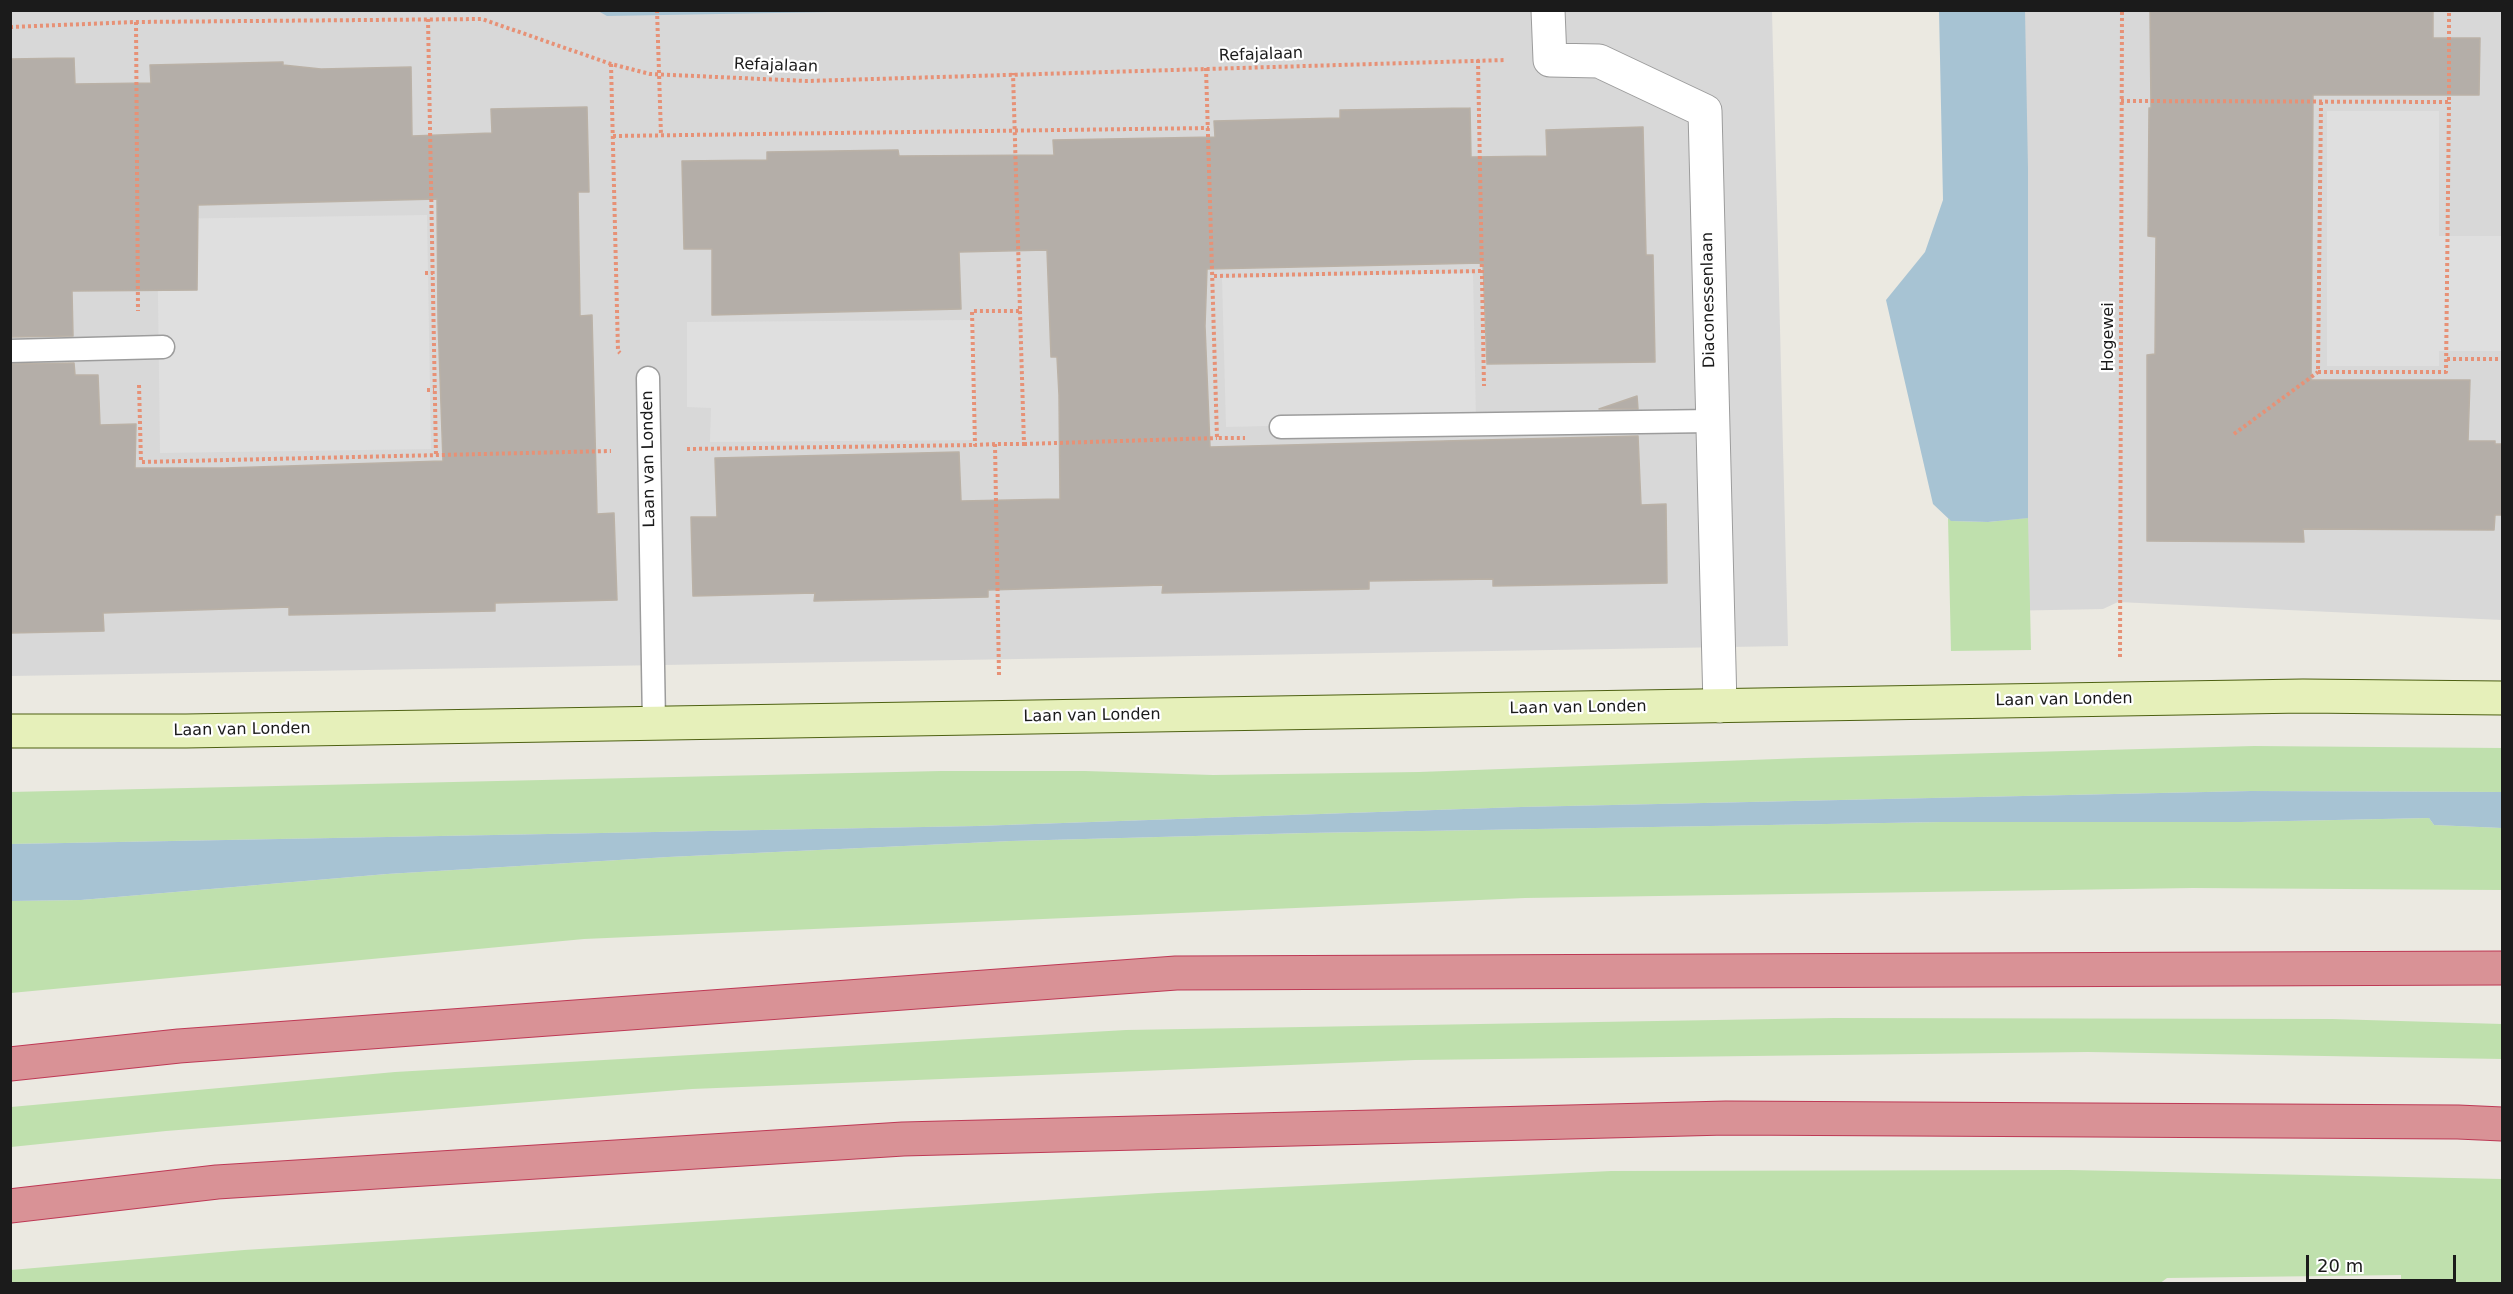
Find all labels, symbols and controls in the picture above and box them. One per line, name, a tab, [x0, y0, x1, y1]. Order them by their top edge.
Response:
street label: Refajalaan	[1219, 44, 1303, 66]
street label: Refajalaan	[734, 55, 818, 77]
street label: Diaconessenlaan	[1698, 232, 1720, 368]
street label: Hogewei	[2099, 302, 2119, 372]
street label: Laan van Londen	[638, 390, 660, 528]
street label: Laan van Londen	[1995, 689, 2133, 711]
street label: Laan van Londen	[1509, 697, 1647, 719]
street label: Laan van Londen	[1023, 705, 1161, 727]
street label: Laan van Londen	[173, 719, 311, 741]
scale bar	[2309, 1243, 2459, 1281]
text: 20 m	[2317, 1255, 2363, 1276]

